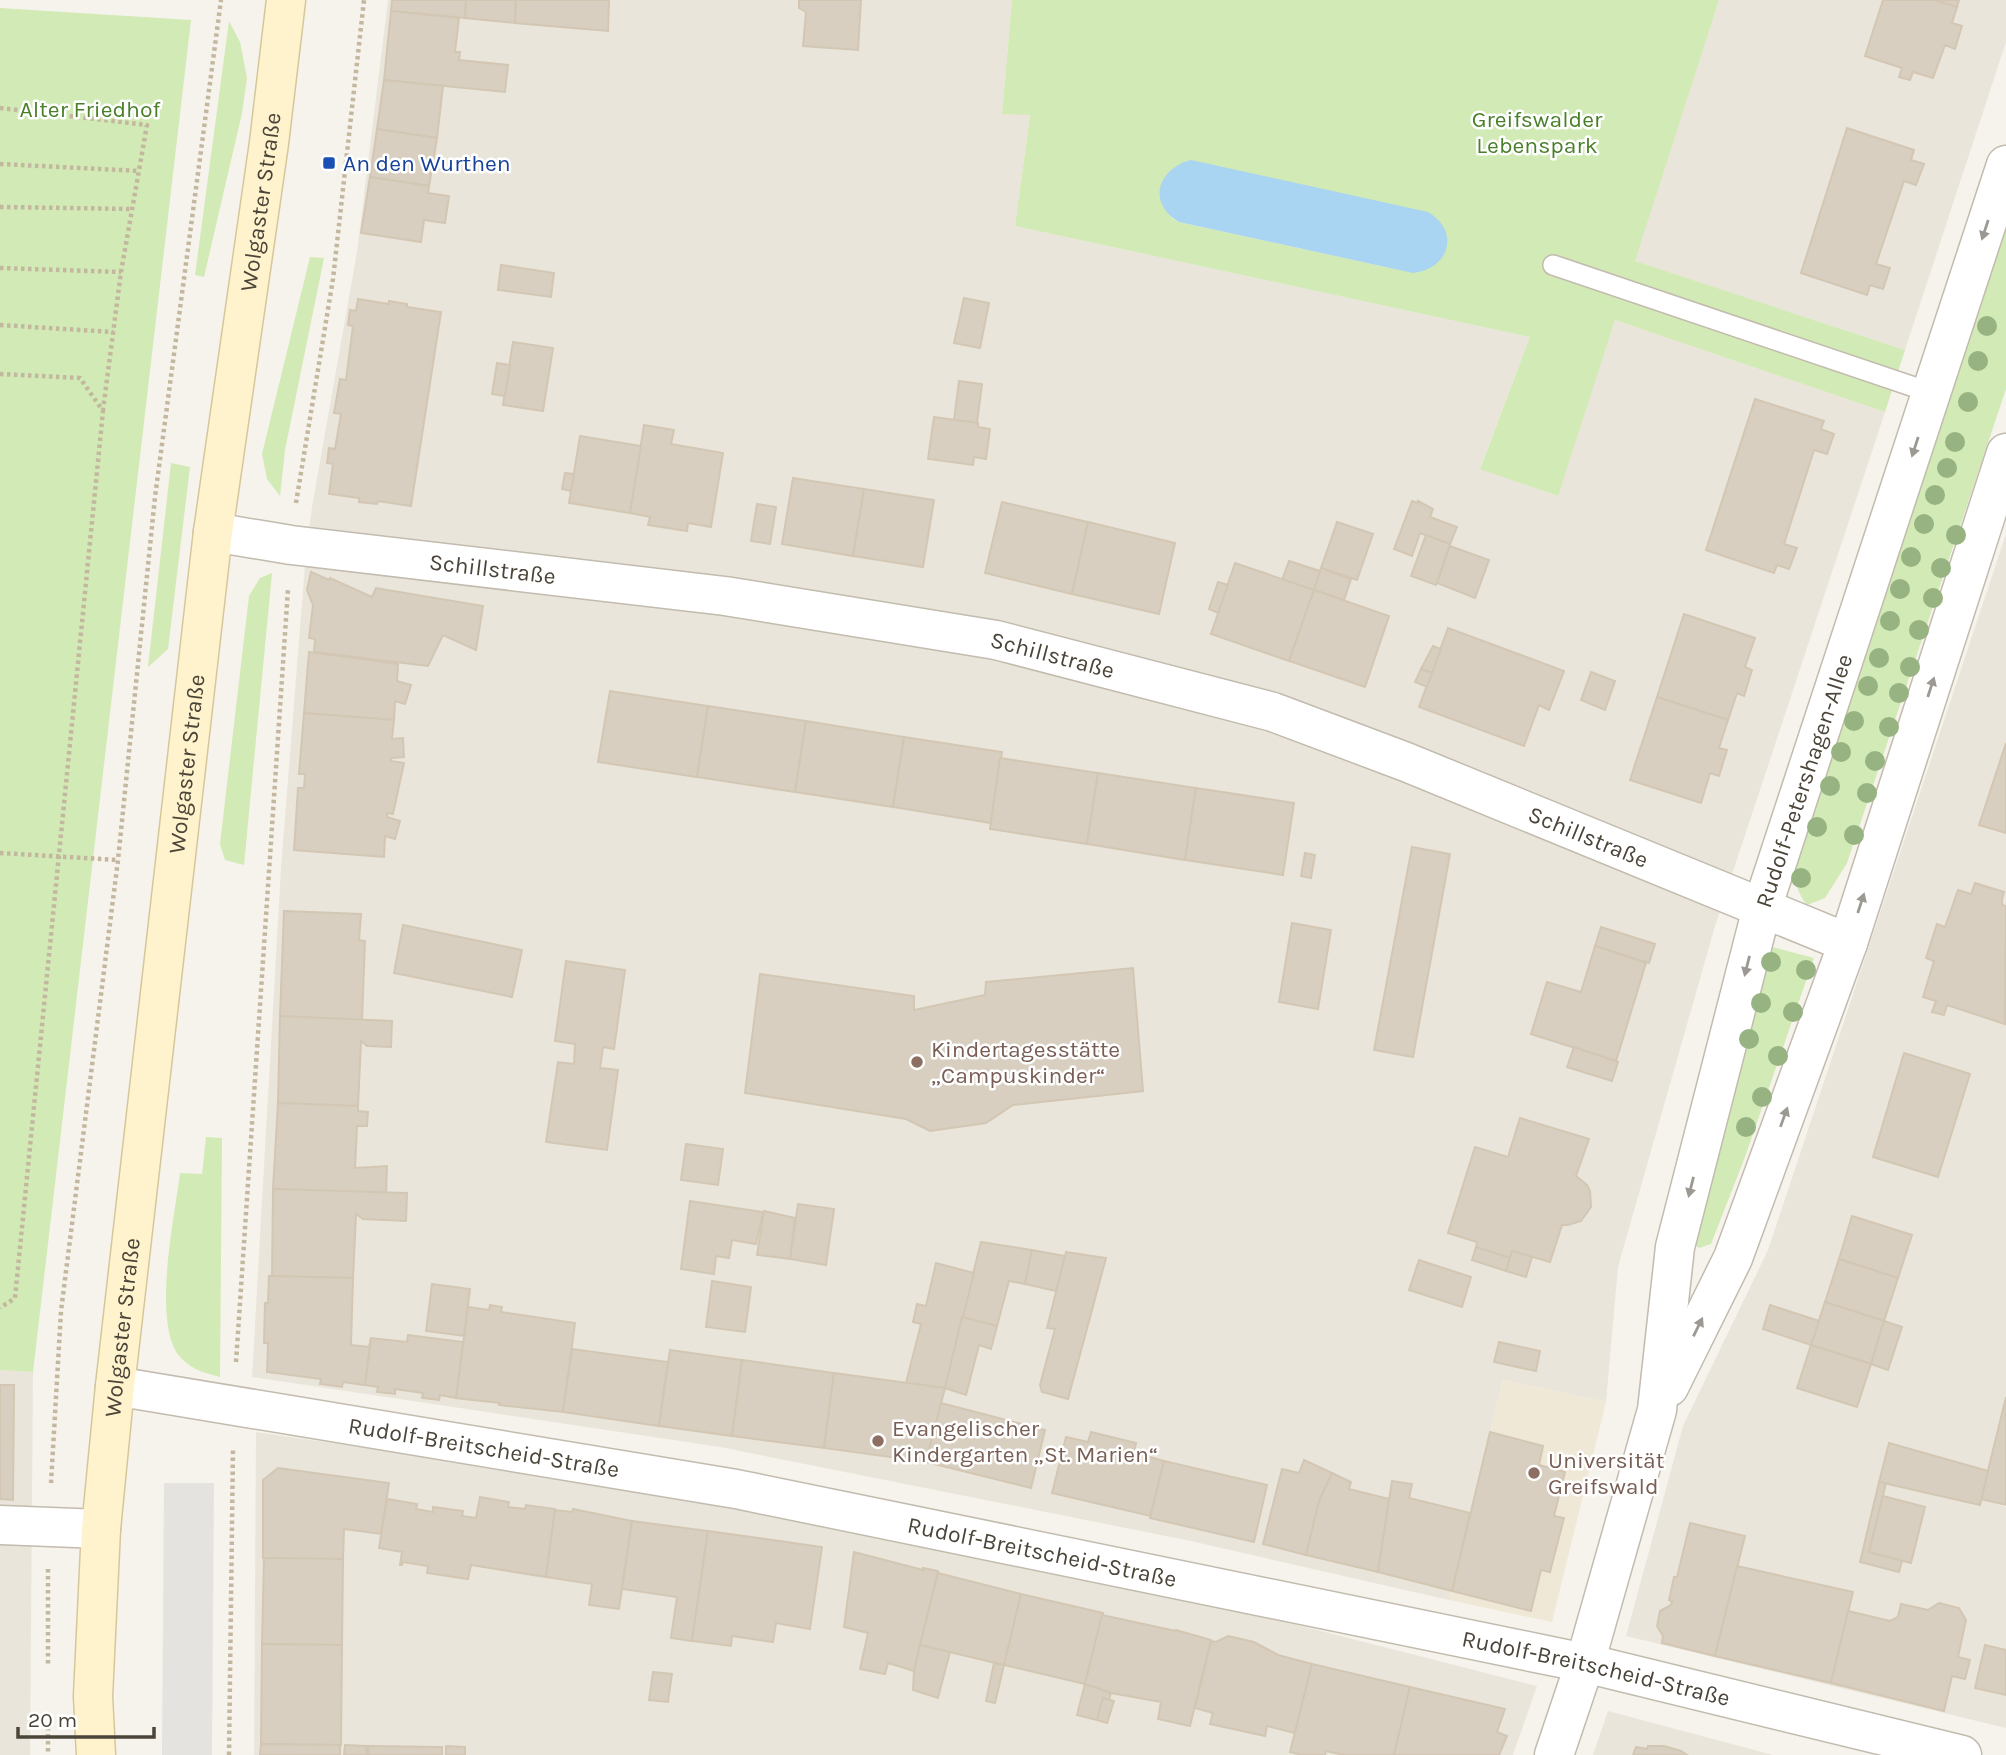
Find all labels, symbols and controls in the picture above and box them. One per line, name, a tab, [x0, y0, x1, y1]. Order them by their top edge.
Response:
park label: Alter Friedhof	[20, 96, 161, 123]
park label: Greifswalder Lebenspark	[1472, 106, 1603, 159]
street label: Wolgaster Straße	[235, 111, 287, 293]
place label: An den Wurthen	[343, 150, 511, 177]
marker: An den Wurthen	[321, 155, 337, 171]
one-way arrow	[1979, 220, 1990, 241]
one-way arrow	[1909, 436, 1920, 457]
street label: Schillstraße	[428, 548, 557, 590]
street label: Schillstraße	[987, 626, 1117, 684]
street label: Rudolf-Petershagen-Allee	[1750, 651, 1858, 911]
street label: Wolgaster Straße	[163, 673, 211, 855]
one-way arrow	[1926, 676, 1937, 697]
street label: Schillstraße	[1524, 801, 1652, 874]
one-way arrow	[1856, 892, 1867, 913]
one-way arrow	[1741, 955, 1752, 977]
place label: Kindertagesstätte „Campuskinder“	[931, 1036, 1120, 1089]
marker: Kindertagesstätte „Campuskinder“	[909, 1054, 925, 1070]
one-way arrow	[1779, 1107, 1790, 1128]
one-way arrow	[1685, 1176, 1696, 1198]
street label: Wolgaster Straße	[99, 1236, 146, 1418]
one-way arrow	[1693, 1317, 1704, 1337]
street label: Rudolf-Breitscheid-Straße	[346, 1412, 621, 1483]
place label: Evangelischer Kindergarten „St. Marien“	[892, 1415, 1158, 1468]
marker: Evangelischer Kindergarten „St. Marien“	[870, 1433, 886, 1449]
place label: Universität Greifswald	[1548, 1447, 1665, 1500]
marker: Universität Greifswald	[1526, 1465, 1542, 1481]
street label: Rudolf-Breitscheid-Straße	[905, 1511, 1179, 1593]
street label: Rudolf-Breitscheid-Straße	[1459, 1625, 1733, 1712]
scale bar	[18, 1696, 154, 1740]
text: 20 m	[28, 1708, 77, 1732]

